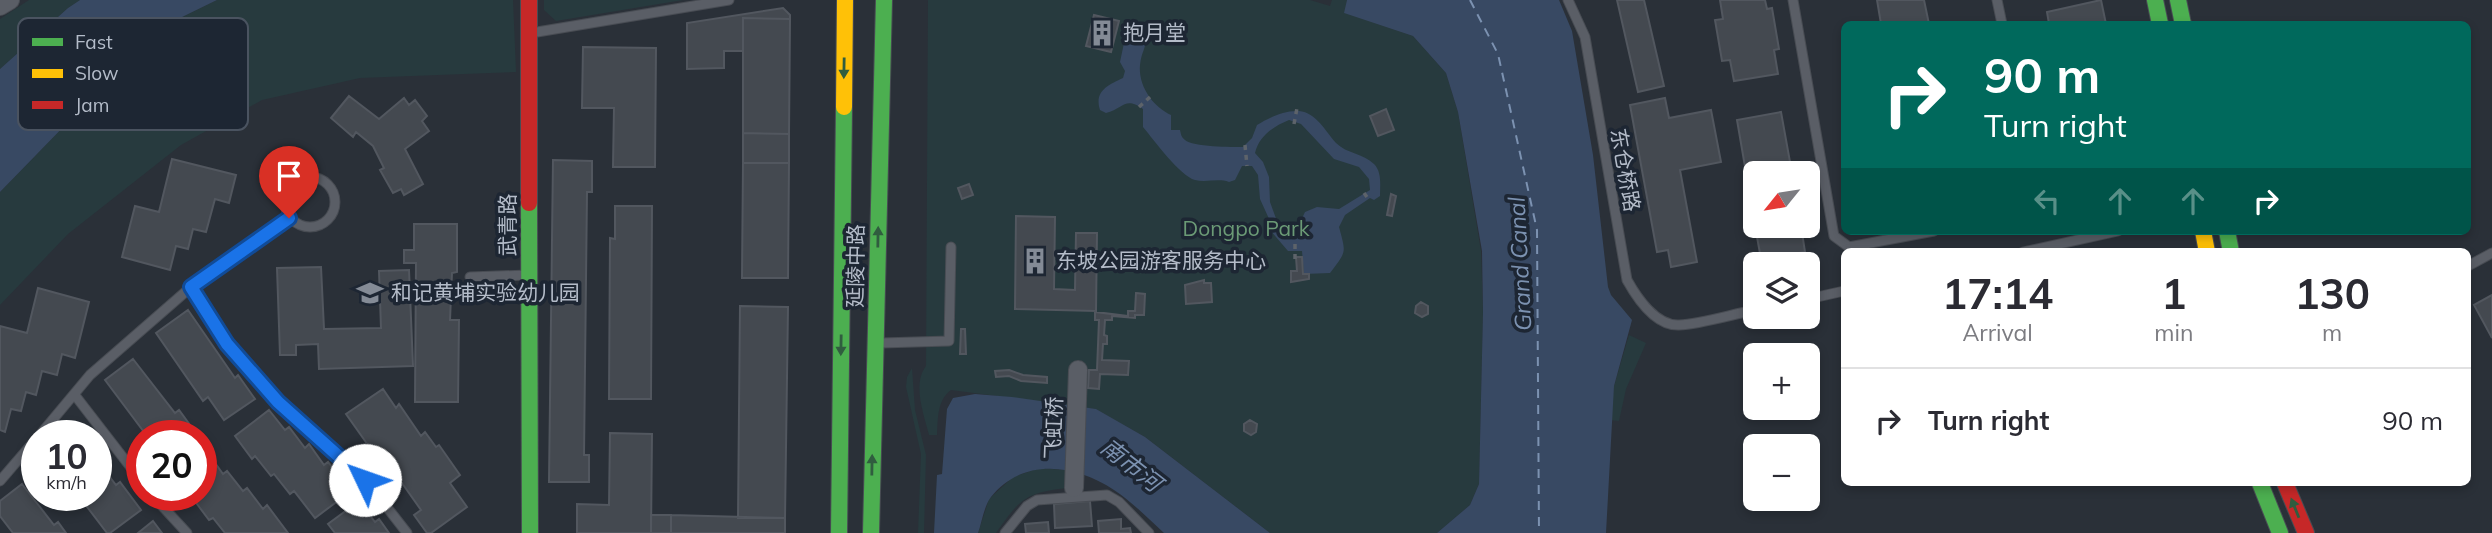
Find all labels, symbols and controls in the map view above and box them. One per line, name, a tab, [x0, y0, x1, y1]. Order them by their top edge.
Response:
legend	[18, 18, 248, 130]
building icon: 抱月堂	[1087, 18, 1117, 48]
place label: 抱月堂	[1123, 19, 1186, 45]
text: Fast	[75, 30, 113, 54]
text: 90 m	[1984, 44, 2100, 105]
icon: right	[1869, 49, 1960, 140]
one-way arrow	[838, 57, 850, 79]
text: Slow	[75, 61, 119, 85]
text: Jam	[75, 93, 109, 117]
text: Turn right	[1984, 105, 2127, 145]
street label: 东仓桥路	[1606, 126, 1646, 213]
pin	[259, 146, 319, 218]
icon: arrive	[270, 157, 308, 195]
north arrow	[1743, 161, 1820, 238]
map controls	[1743, 161, 1820, 511]
icon: left	[2028, 182, 2066, 220]
icon: ahead	[2101, 182, 2139, 220]
icon: ahead	[2174, 182, 2212, 220]
icon: right	[2247, 182, 2285, 220]
street label: 武青路	[494, 194, 520, 257]
water label: Grand Canal	[1501, 196, 1537, 332]
park label: Dongpo Park	[1183, 215, 1310, 241]
street label: 延陵中路	[841, 224, 869, 308]
one-way arrow	[872, 226, 884, 248]
building icon: 东坡公园游客服务中心	[1020, 246, 1050, 276]
place label: 东坡公园游客服务中心	[1056, 247, 1266, 273]
button: layers	[1743, 252, 1820, 329]
text: 17:14	[1942, 267, 2053, 320]
text: 1	[2161, 267, 2186, 320]
text: 130	[2294, 267, 2370, 320]
school or university icon: 和记黄埔实验幼儿园	[355, 278, 385, 308]
place label: 和记黄埔实验幼儿园	[391, 279, 580, 305]
text: Arrival	[1962, 318, 2033, 347]
text: min	[2154, 318, 2193, 347]
text: m	[2322, 318, 2342, 347]
one-way arrow	[835, 334, 847, 356]
button: +	[1743, 343, 1820, 420]
street label: 飞虹桥	[1039, 396, 1067, 460]
icon: right	[1869, 402, 1907, 440]
text: Turn right	[1928, 404, 2049, 437]
text: 90 m	[2382, 404, 2443, 437]
speed limit sign: 20	[126, 420, 217, 511]
water label: 南市河	[1095, 432, 1171, 500]
text: 10	[45, 434, 88, 478]
button: −	[1743, 434, 1820, 511]
position arrow	[328, 443, 402, 517]
one-way arrow	[867, 454, 878, 476]
text: km/h	[46, 471, 87, 494]
one-way arrow	[2290, 497, 2301, 518]

